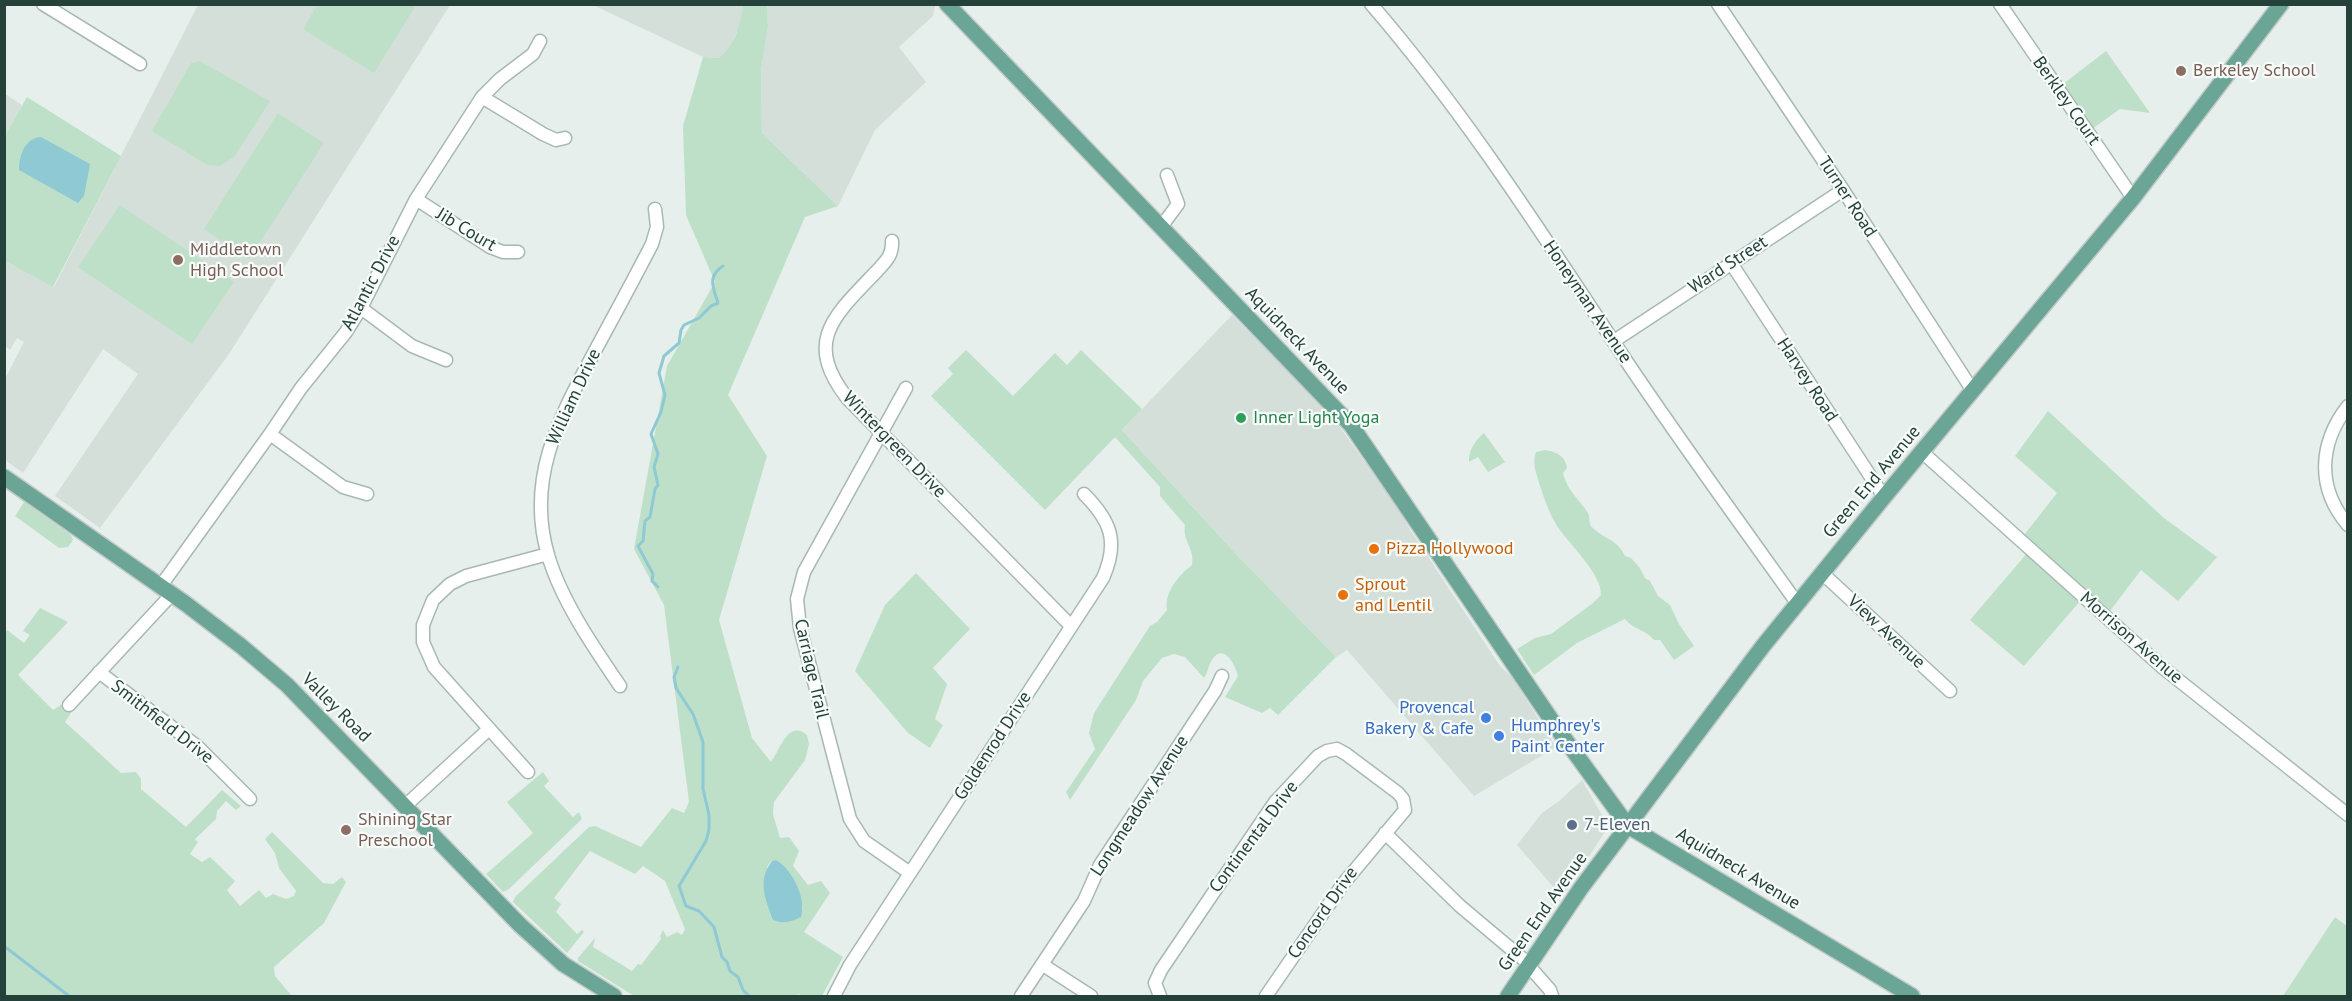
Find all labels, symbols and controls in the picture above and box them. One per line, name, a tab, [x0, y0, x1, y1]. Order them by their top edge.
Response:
street label: Berkley Court	[2028, 52, 2104, 150]
place label: Berkeley School	[2193, 60, 2316, 82]
marker: Berkeley School	[2174, 64, 2188, 78]
street label: Turner Road	[1813, 153, 1881, 241]
street label: Jib Court	[432, 204, 500, 256]
street label: Atlantic Drive	[337, 232, 405, 334]
street label: Ward Street	[1685, 232, 1771, 298]
street label: Honeyman Avenue	[1538, 237, 1636, 367]
place label: Middletown High School	[190, 239, 283, 282]
marker: Middletown High School	[171, 253, 185, 267]
street label: Aquidneck Avenue	[1240, 283, 1354, 399]
street label: Harvey Road	[1772, 334, 1842, 426]
street label: William Drive	[542, 345, 606, 449]
street label: Wintergreen Drive	[838, 387, 950, 503]
place label: Inner Light Yoga	[1253, 407, 1379, 429]
marker: Inner Light Yoga	[1234, 411, 1248, 425]
street label: Green End Avenue	[1819, 421, 1925, 543]
place label: Pizza Hollywood	[1386, 538, 1513, 560]
marker: Pizza Hollywood	[1367, 542, 1381, 556]
place label: Sprout and Lentil	[1355, 574, 1432, 616]
marker: Sprout and Lentil	[1336, 588, 1350, 602]
street label: Morrison Avenue	[2075, 588, 2187, 688]
street label: View Avenue	[1843, 591, 1929, 673]
street label: Carriage Trail	[789, 617, 833, 721]
street label: Valley Road	[297, 669, 375, 747]
street label: Smithfield Drive	[107, 675, 217, 769]
street label: Goldenrod Drive	[950, 688, 1036, 804]
place label: Provencal Bakery & Cafe	[1365, 697, 1474, 740]
marker: Provencal Bakery & Cafe	[1479, 711, 1493, 725]
place label: Humphrey's Paint Center	[1511, 715, 1605, 758]
marker: Humphrey's Paint Center	[1492, 729, 1506, 743]
street label: Longmeadow Avenue	[1086, 732, 1194, 880]
street label: Continental Drive	[1205, 777, 1303, 897]
place label: Shining Star Preschool	[358, 809, 452, 852]
place label: 7-Eleven	[1584, 814, 1650, 836]
marker: 7-Eleven	[1565, 818, 1579, 832]
marker: Shining Star Preschool	[339, 823, 353, 837]
street label: Aquidneck Avenue	[1672, 824, 1804, 914]
street label: Green End Avenue	[1494, 848, 1592, 976]
street label: Concord Drive	[1283, 863, 1363, 963]

